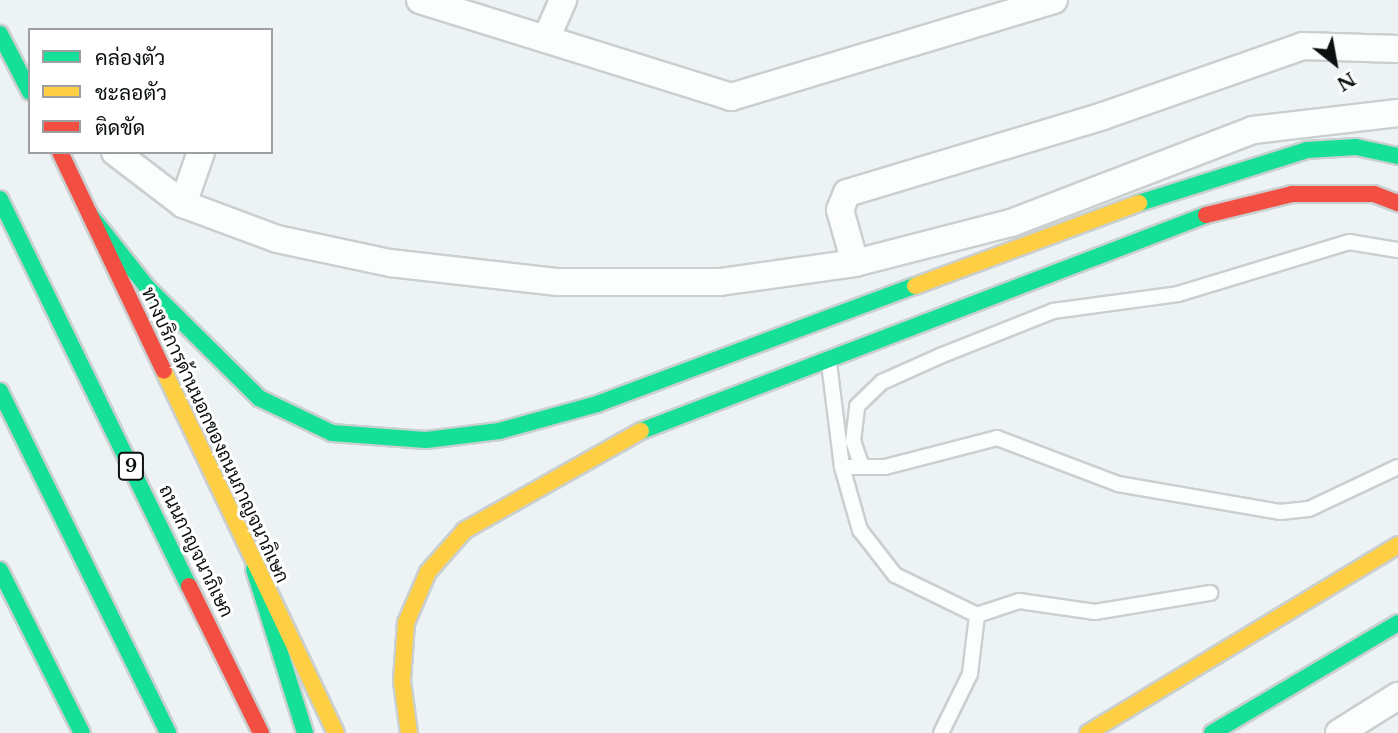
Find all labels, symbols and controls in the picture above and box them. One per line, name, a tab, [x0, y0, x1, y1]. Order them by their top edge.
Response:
legend	[28, 28, 273, 154]
north arrow	[1300, 28, 1370, 98]
text: คล่องตัว	[95, 45, 165, 71]
text: N	[1332, 67, 1360, 96]
text: ชะลอตัว	[95, 80, 167, 106]
text: ติดขัด	[95, 115, 145, 141]
street label: ทางบริการด้านนอกของถนนกาญจนาภิเษก	[136, 284, 294, 586]
road number: 9	[117, 452, 145, 480]
street label: ถนนกาญจนาภิเษก	[154, 481, 238, 621]

